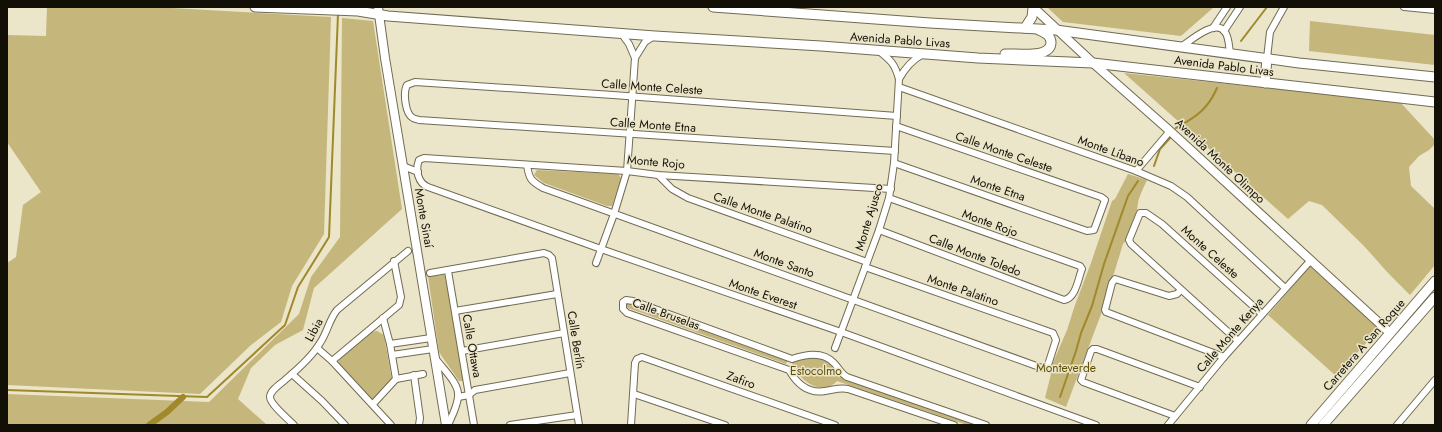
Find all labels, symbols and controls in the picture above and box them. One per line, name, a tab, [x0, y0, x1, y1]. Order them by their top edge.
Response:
street label: Avenida Pablo Livas	[849, 28, 951, 52]
street label: Avenida Pablo Livas	[1173, 51, 1275, 81]
street label: Calle Monte Celeste	[601, 74, 703, 100]
street label: Calle Monte Etna	[609, 113, 697, 137]
street label: Avenida Monte Olimpo	[1171, 114, 1269, 208]
street label: Calle Monte Celeste	[953, 127, 1055, 177]
street label: Monte Líbano	[1075, 131, 1147, 171]
street label: Monte Rojo	[626, 151, 686, 174]
street label: Monte Etna	[968, 170, 1028, 206]
street label: Monte Ajusco	[850, 181, 888, 253]
street label: Monte Sinaí	[410, 187, 438, 250]
street label: Calle Monte Palatino	[711, 188, 815, 239]
street label: Monte Rojo	[960, 205, 1021, 242]
street label: Monte Celeste	[1177, 221, 1243, 283]
street label: Calle Monte Toledo	[926, 229, 1024, 281]
street label: Monte Santo	[751, 244, 817, 282]
street label: Monte Palatino	[925, 269, 1002, 311]
street label: Monte Everest	[727, 274, 800, 314]
street label: Calle Bruselas	[630, 293, 702, 335]
street label: Calle Monte Kenya	[1192, 293, 1268, 377]
street label: Carretera A San Roque	[1319, 295, 1409, 395]
street label: Calle Berlín	[563, 310, 589, 370]
street label: Calle Ottawa	[458, 313, 486, 379]
street label: Libia	[300, 315, 328, 345]
park label: Monteverde	[1036, 359, 1096, 377]
park label: Estocolmo	[790, 362, 842, 380]
street label: Zafiro	[724, 367, 758, 394]

